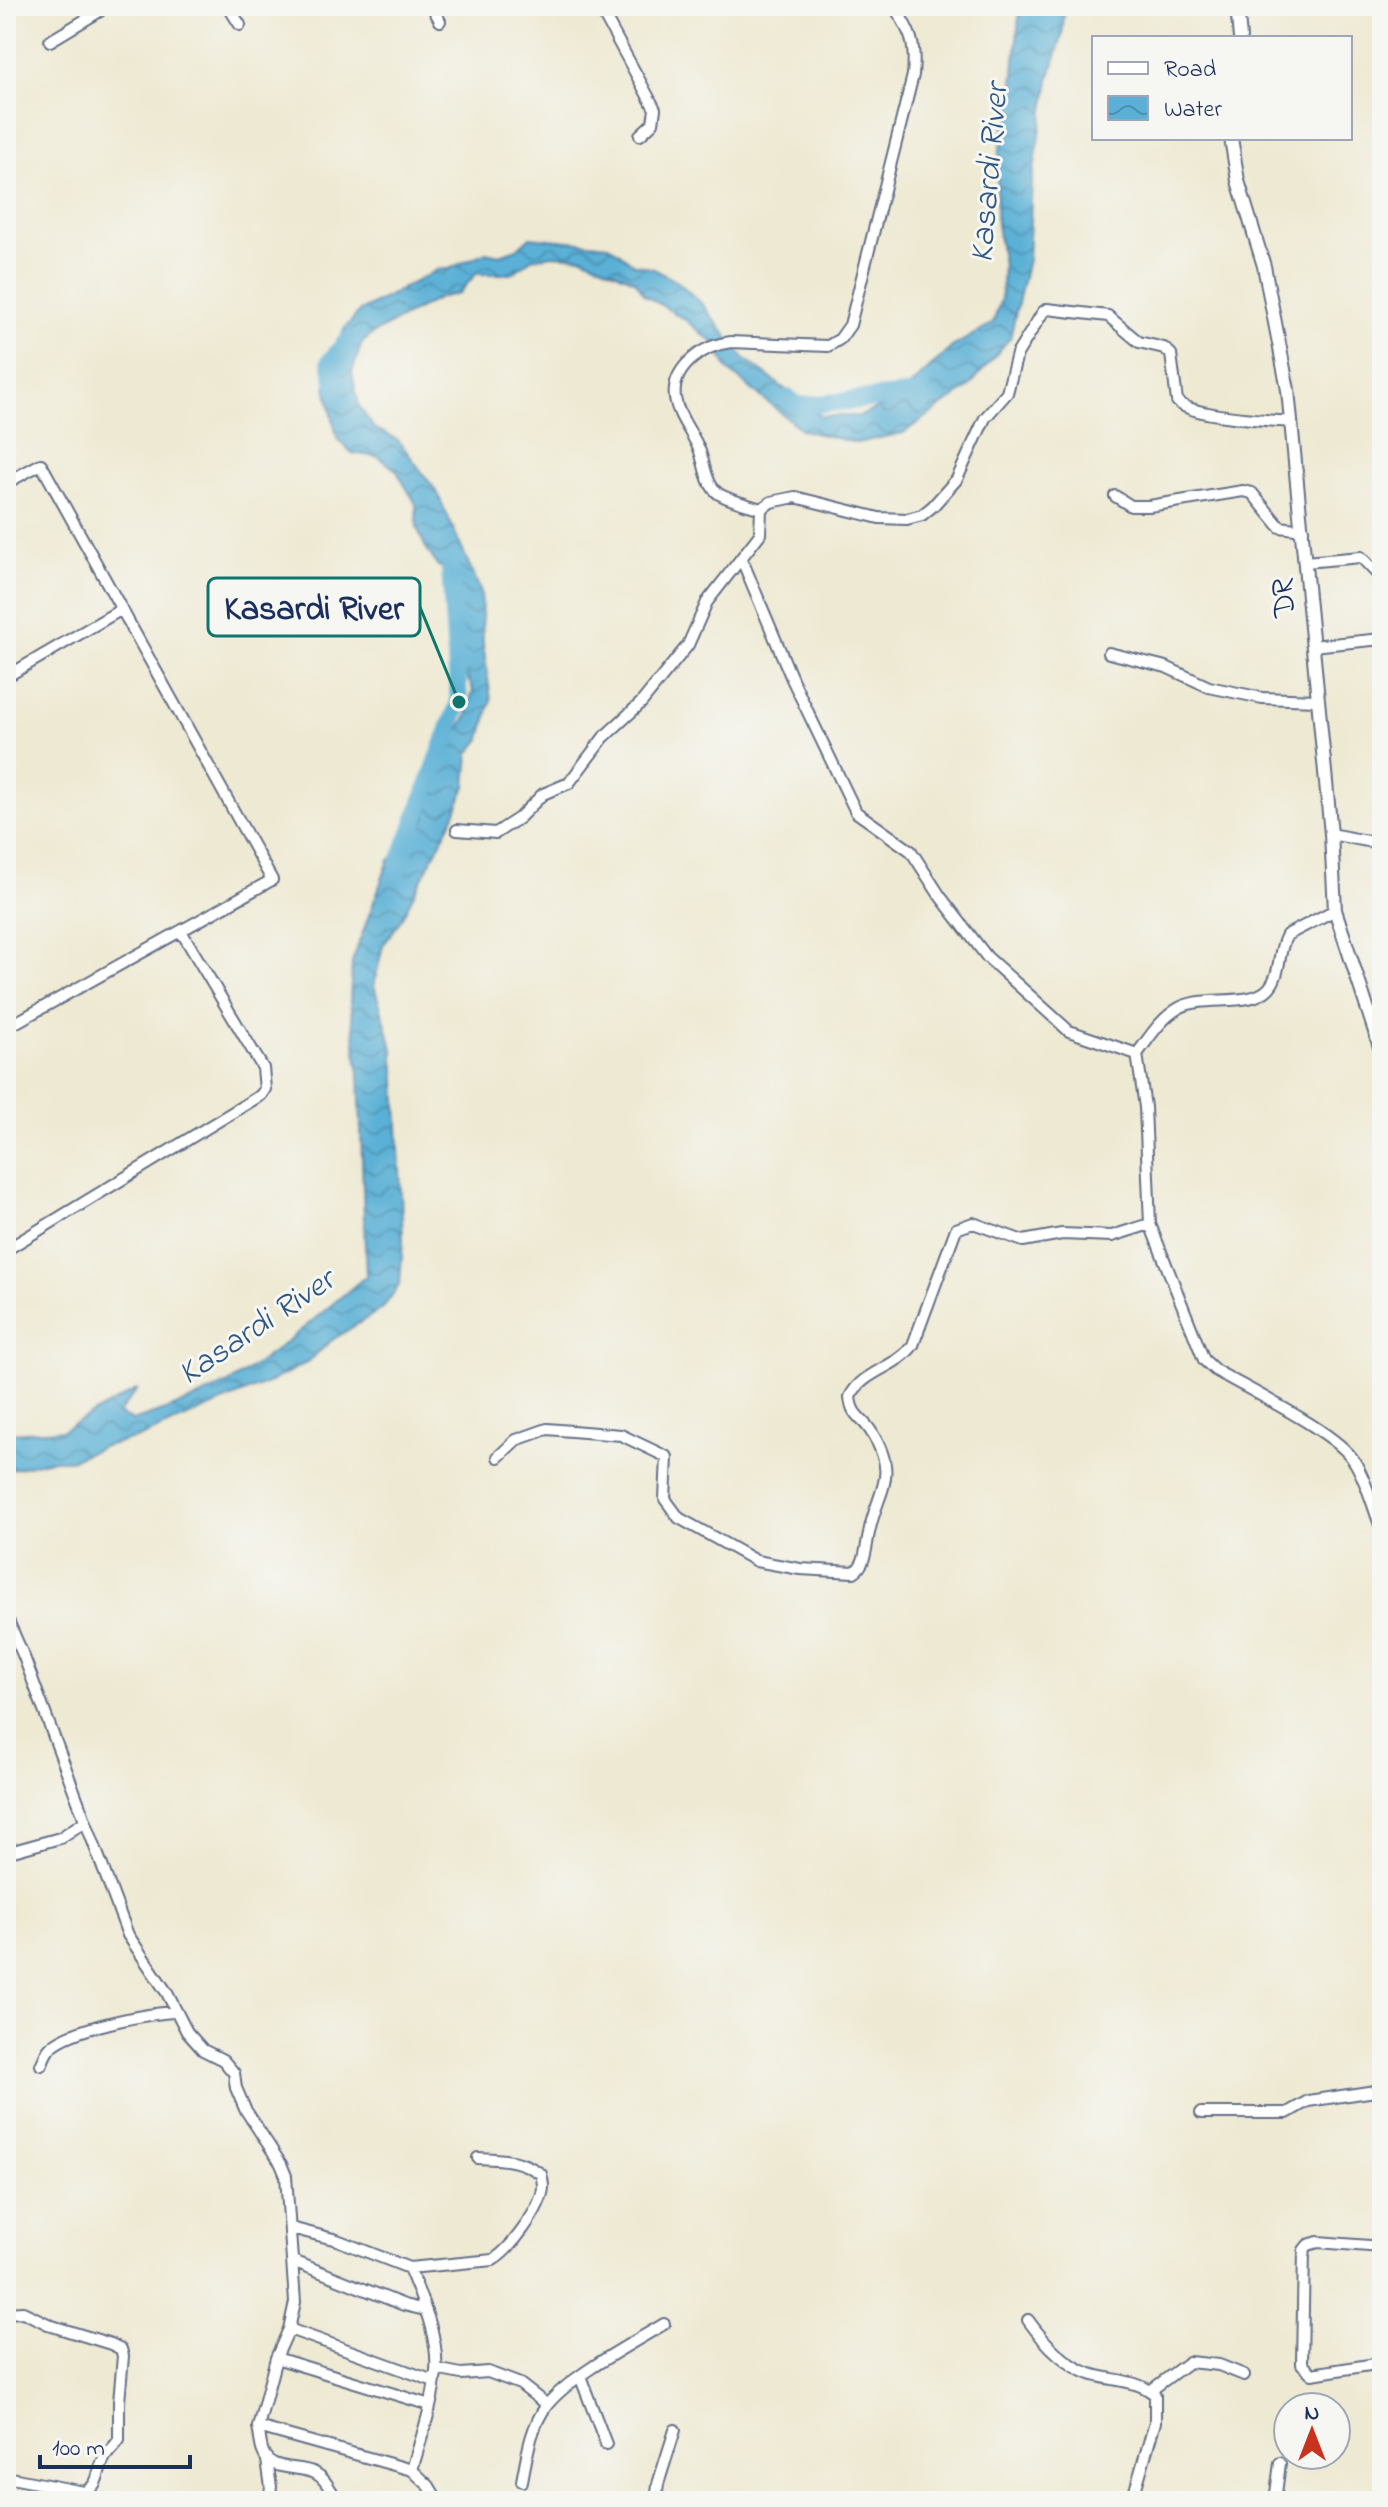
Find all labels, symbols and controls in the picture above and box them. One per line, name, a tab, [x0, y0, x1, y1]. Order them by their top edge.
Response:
legend	[1092, 36, 1352, 140]
text: Road	[1164, 53, 1217, 88]
water label: Kasardi River	[958, 77, 1024, 265]
text: Water	[1164, 93, 1222, 128]
street label: DR	[1261, 576, 1310, 620]
callout: Kasardi River	[208, 578, 420, 636]
text: Kasardi River	[224, 586, 405, 636]
water label: Kasardi River	[169, 1255, 349, 1399]
north arrow	[1272, 2391, 1352, 2471]
text: N	[1305, 2398, 1319, 2430]
scale bar	[40, 2419, 190, 2469]
text: 100 m	[52, 2432, 105, 2467]

